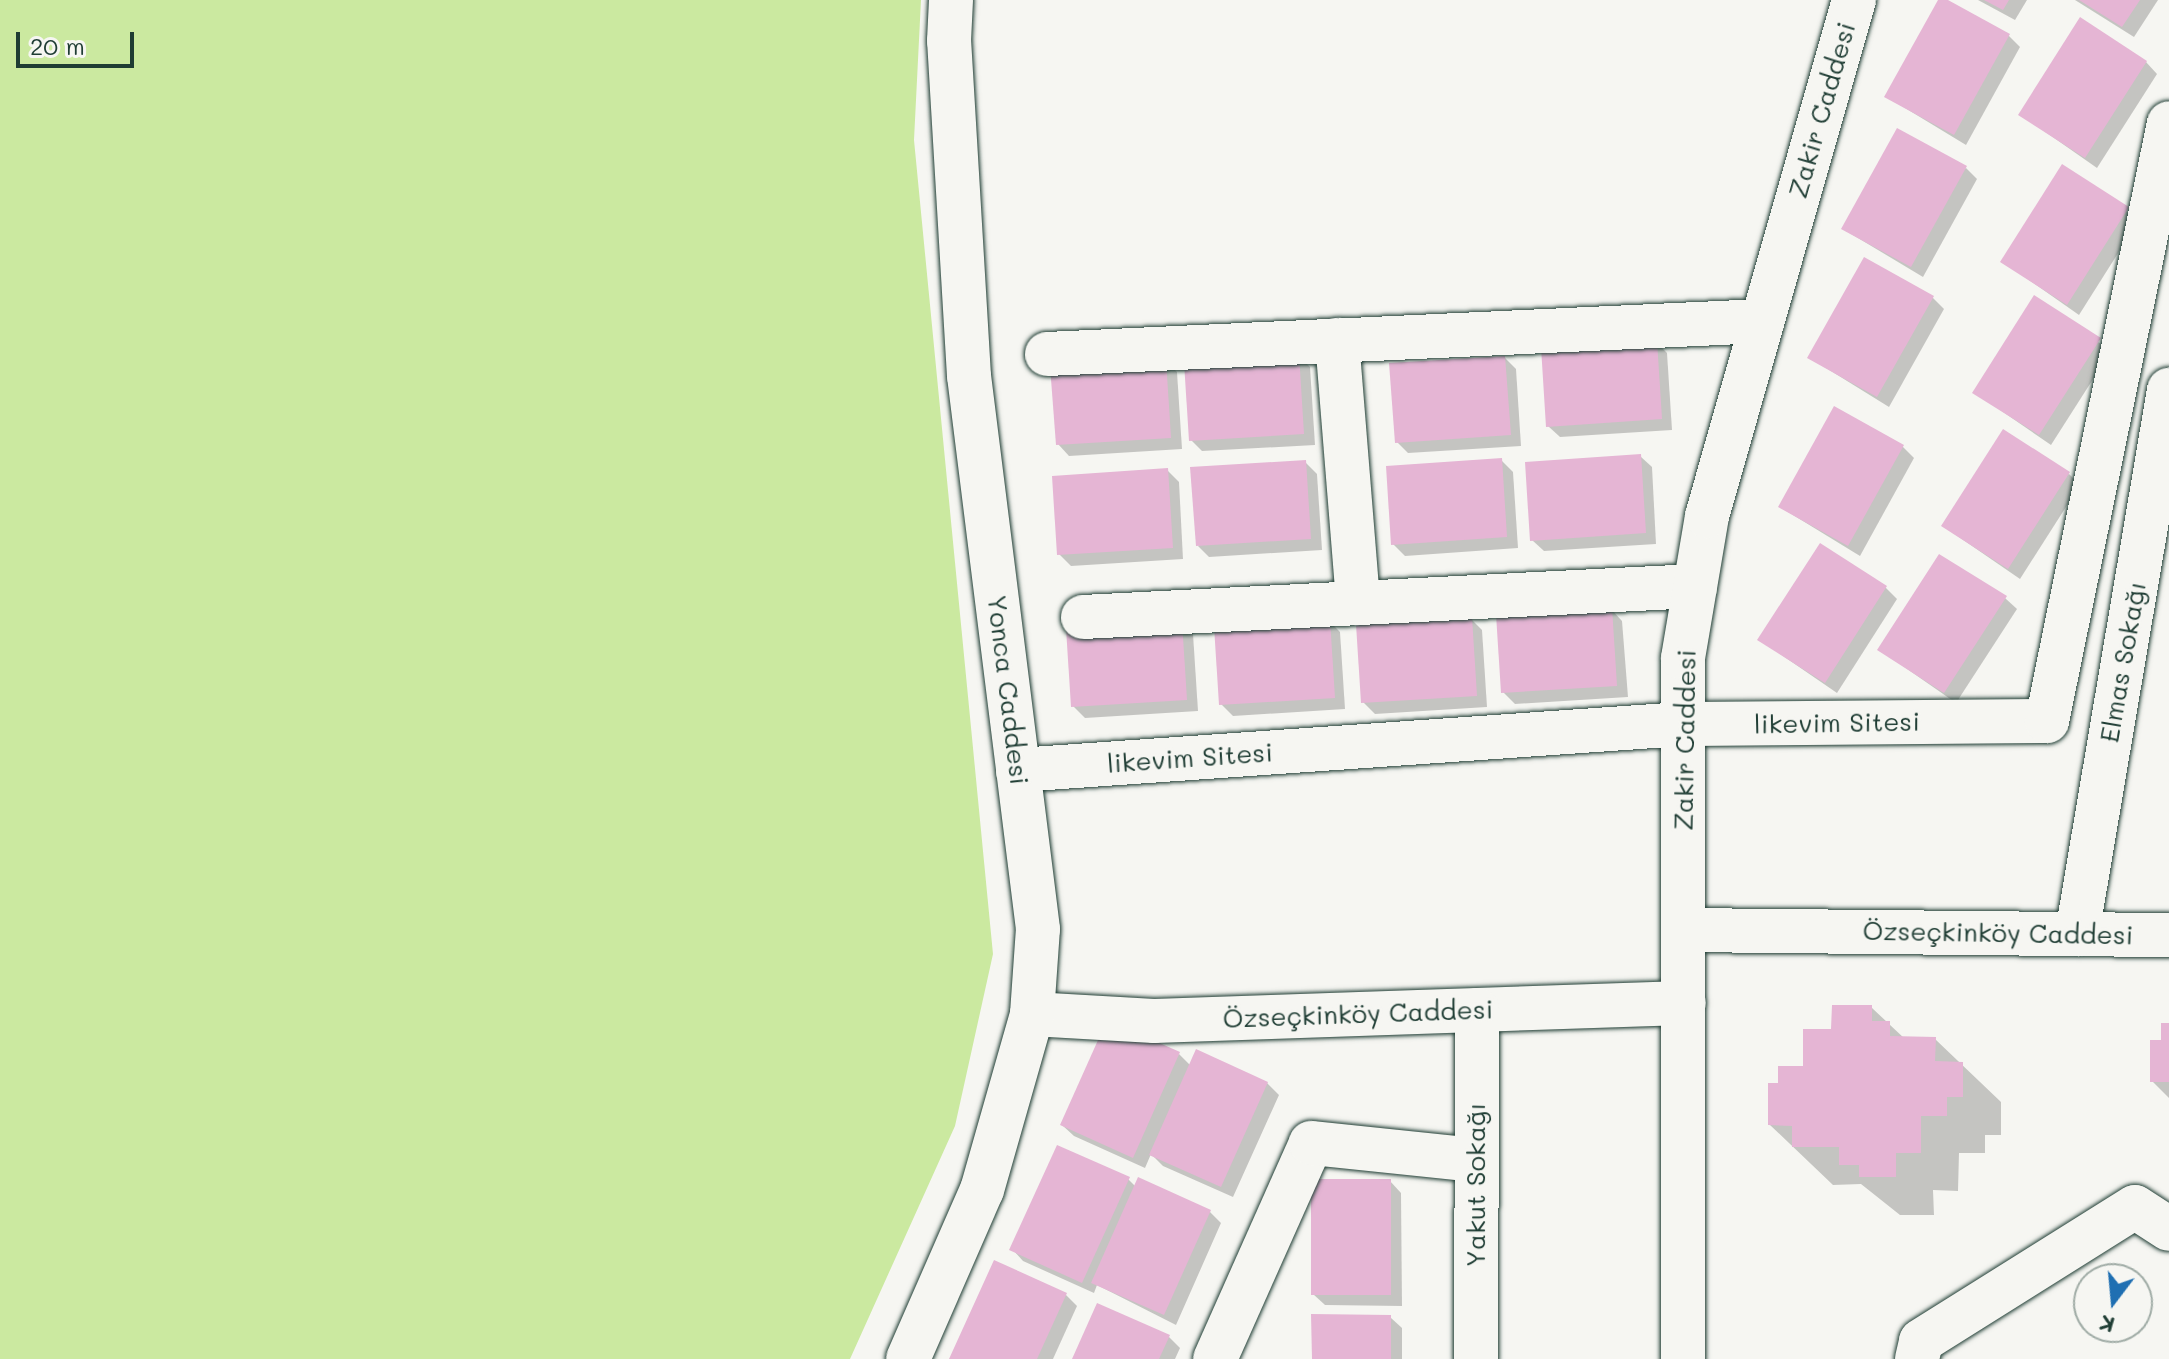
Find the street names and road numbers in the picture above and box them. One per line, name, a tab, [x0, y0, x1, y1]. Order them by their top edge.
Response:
street label: Zakir Caddesi	[1782, 19, 1862, 201]
street label: Elmas Sokağı	[2094, 579, 2152, 745]
street label: Yonca Caddesi	[981, 593, 1035, 787]
street label: Zakir Caddesi	[1668, 649, 1702, 831]
street label: likevim Sitesi	[1754, 706, 1920, 740]
street label: likevim Sitesi	[1106, 737, 1274, 779]
street label: Özseçkinköy Caddesi	[1862, 915, 2134, 951]
street label: Özseçkinköy Caddesi	[1222, 994, 1494, 1034]
street label: Yakut Sokağı	[1460, 1103, 1492, 1267]

